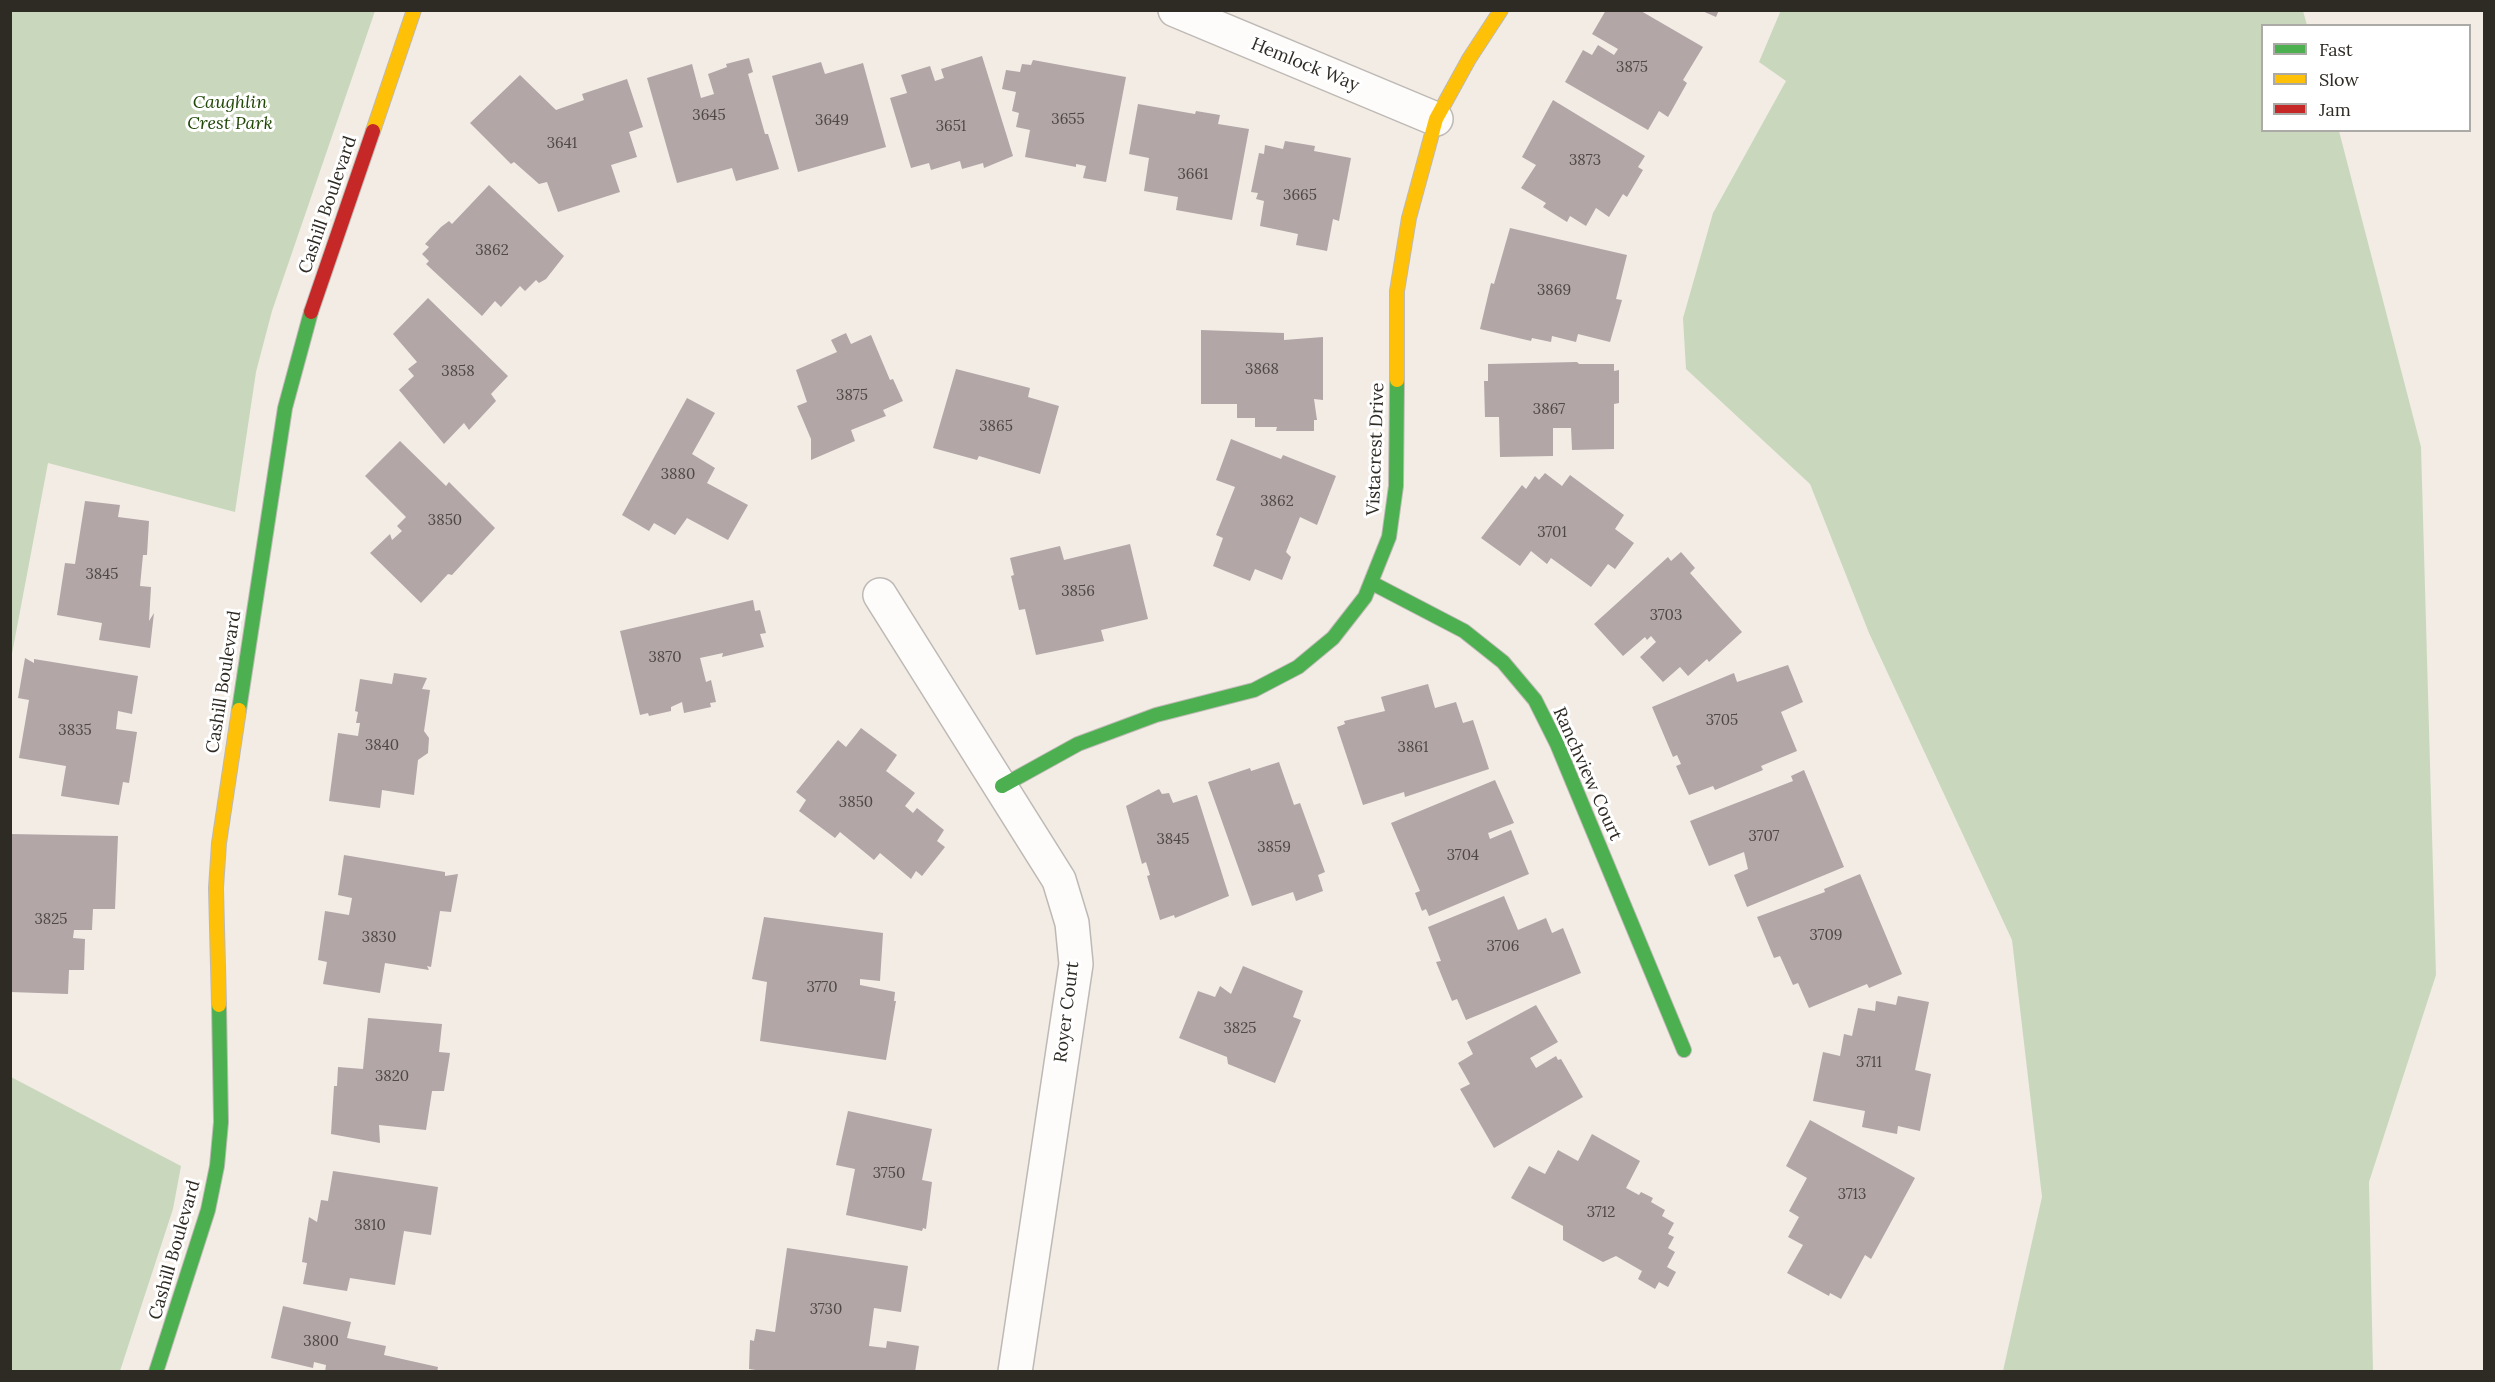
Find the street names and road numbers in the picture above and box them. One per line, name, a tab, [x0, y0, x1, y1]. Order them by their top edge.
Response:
street label: Hemlock Way	[1248, 34, 1362, 96]
street label: Cashill Boulevard	[294, 133, 362, 277]
street label: Vistacrest Drive	[1363, 382, 1389, 516]
street label: Cashill Boulevard	[202, 609, 246, 755]
street label: Ranchview Court	[1548, 704, 1626, 844]
street label: Royer Court	[1050, 960, 1084, 1064]
street label: Cashill Boulevard	[145, 1178, 205, 1322]

